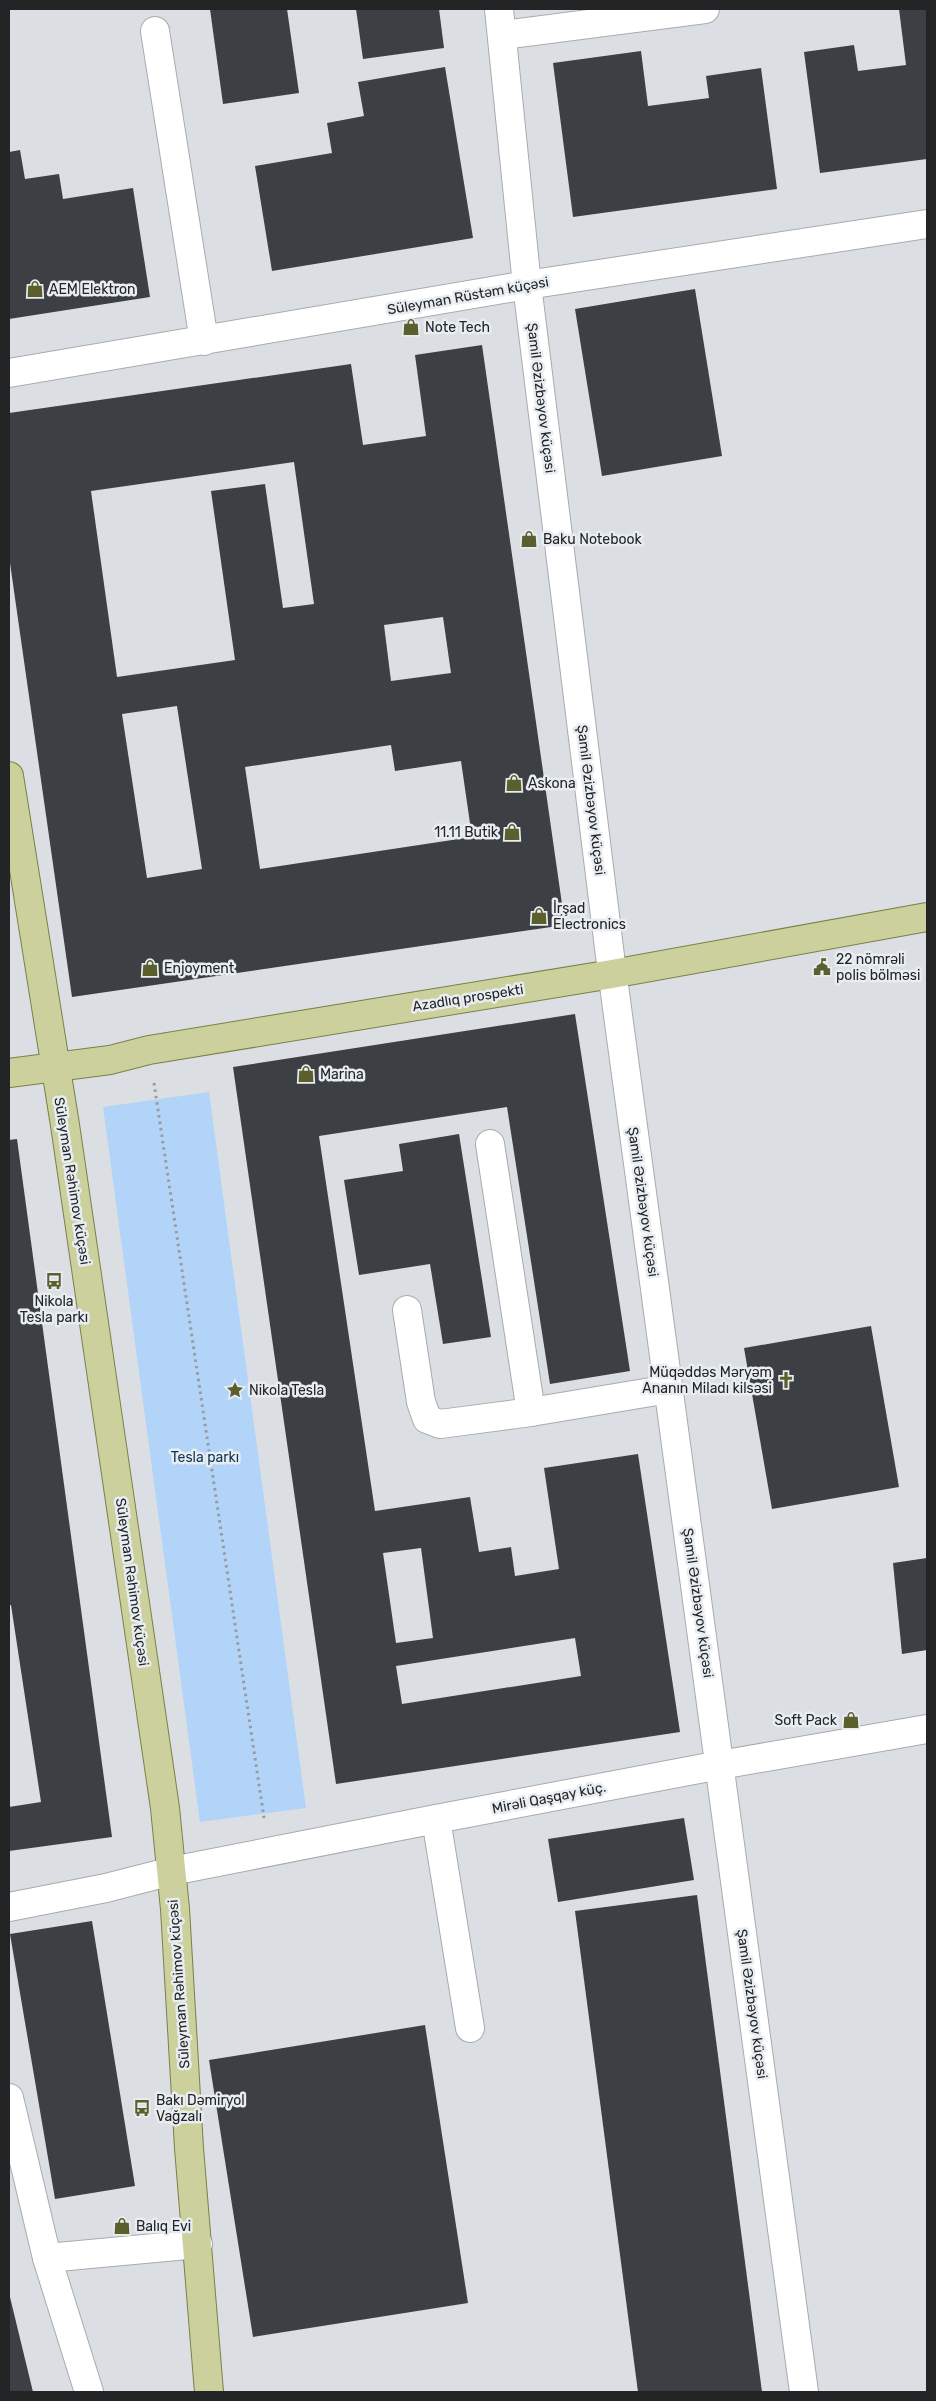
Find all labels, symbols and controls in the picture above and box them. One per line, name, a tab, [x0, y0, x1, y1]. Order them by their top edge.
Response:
street label: Süleyman Rüstəm küçəsi	[386, 273, 550, 319]
shop icon: AEM Elektron	[25, 279, 45, 299]
place label: AEM Elektron	[49, 281, 136, 298]
shop icon: Note Tech	[401, 317, 421, 337]
place label: Note Tech	[425, 319, 490, 336]
street label: Şamil Əzizbəyov küçəsi	[523, 322, 559, 474]
shop icon: Baku Notebook	[519, 529, 539, 549]
place label: Baku Notebook	[543, 531, 643, 548]
street label: Şamil Əzizbəyov küçəsi	[573, 724, 609, 876]
shop icon: Askona	[504, 773, 524, 793]
place label: Askona	[528, 775, 576, 792]
shop icon: 11.11 Butik	[502, 822, 522, 842]
place label: 11.11 Butik	[434, 824, 499, 841]
place label: İrşad Electronics	[553, 900, 626, 933]
shop icon: İrşad Electronics	[529, 906, 549, 926]
place label: 22 nömrəli polis bölməsi	[836, 951, 920, 984]
public building icon: 22 nömrəli polis bölməsi	[812, 957, 832, 977]
shop icon: Enjoyment	[140, 958, 160, 978]
place label: Enjoyment	[164, 960, 235, 977]
street label: Azadlıq prospekti	[411, 981, 525, 1015]
shop icon: Marina	[296, 1064, 316, 1084]
place label: Marina	[320, 1066, 364, 1083]
street label: Süleyman Rəhimov küçəsi	[50, 1096, 94, 1266]
street label: Şamil Əzizbəyov küçəsi	[624, 1126, 662, 1278]
bus stop icon: Nikola Tesla parkı	[44, 1271, 64, 1291]
place label: Nikola Tesla parkı	[20, 1293, 88, 1326]
place label: Müqəddəs Məryəm Ananın Miladı kilsəsi	[642, 1364, 772, 1397]
church icon: Müqəddəs Məryəm Ananın Miladı kilsəsi	[776, 1370, 796, 1390]
place icon: Nikola Tesla	[225, 1380, 245, 1400]
place label: Nikola Tesla	[249, 1382, 324, 1399]
park label: Tesla parkı	[171, 1449, 239, 1466]
street label: Süleyman Rəhimov küçəsi	[112, 1497, 152, 1667]
street label: Şamil Əzizbəyov küçəsi	[679, 1527, 717, 1679]
shop icon: Soft Pack	[841, 1710, 861, 1730]
place label: Soft Pack	[775, 1712, 838, 1729]
street label: Mirəli Qaşqay küç.	[491, 1779, 607, 1817]
street label: Süleyman Rəhimov küçəsi	[165, 1899, 193, 2069]
street label: Şamil Əzizbəyov küçəsi	[733, 1928, 771, 2080]
place label: Bakı Dəmiryol Vağzalı	[156, 2092, 245, 2125]
bus stop icon: Bakı Dəmiryol Vağzalı	[132, 2098, 152, 2118]
shop icon: Balıq Evi	[112, 2216, 132, 2236]
place label: Balıq Evi	[136, 2218, 191, 2235]

